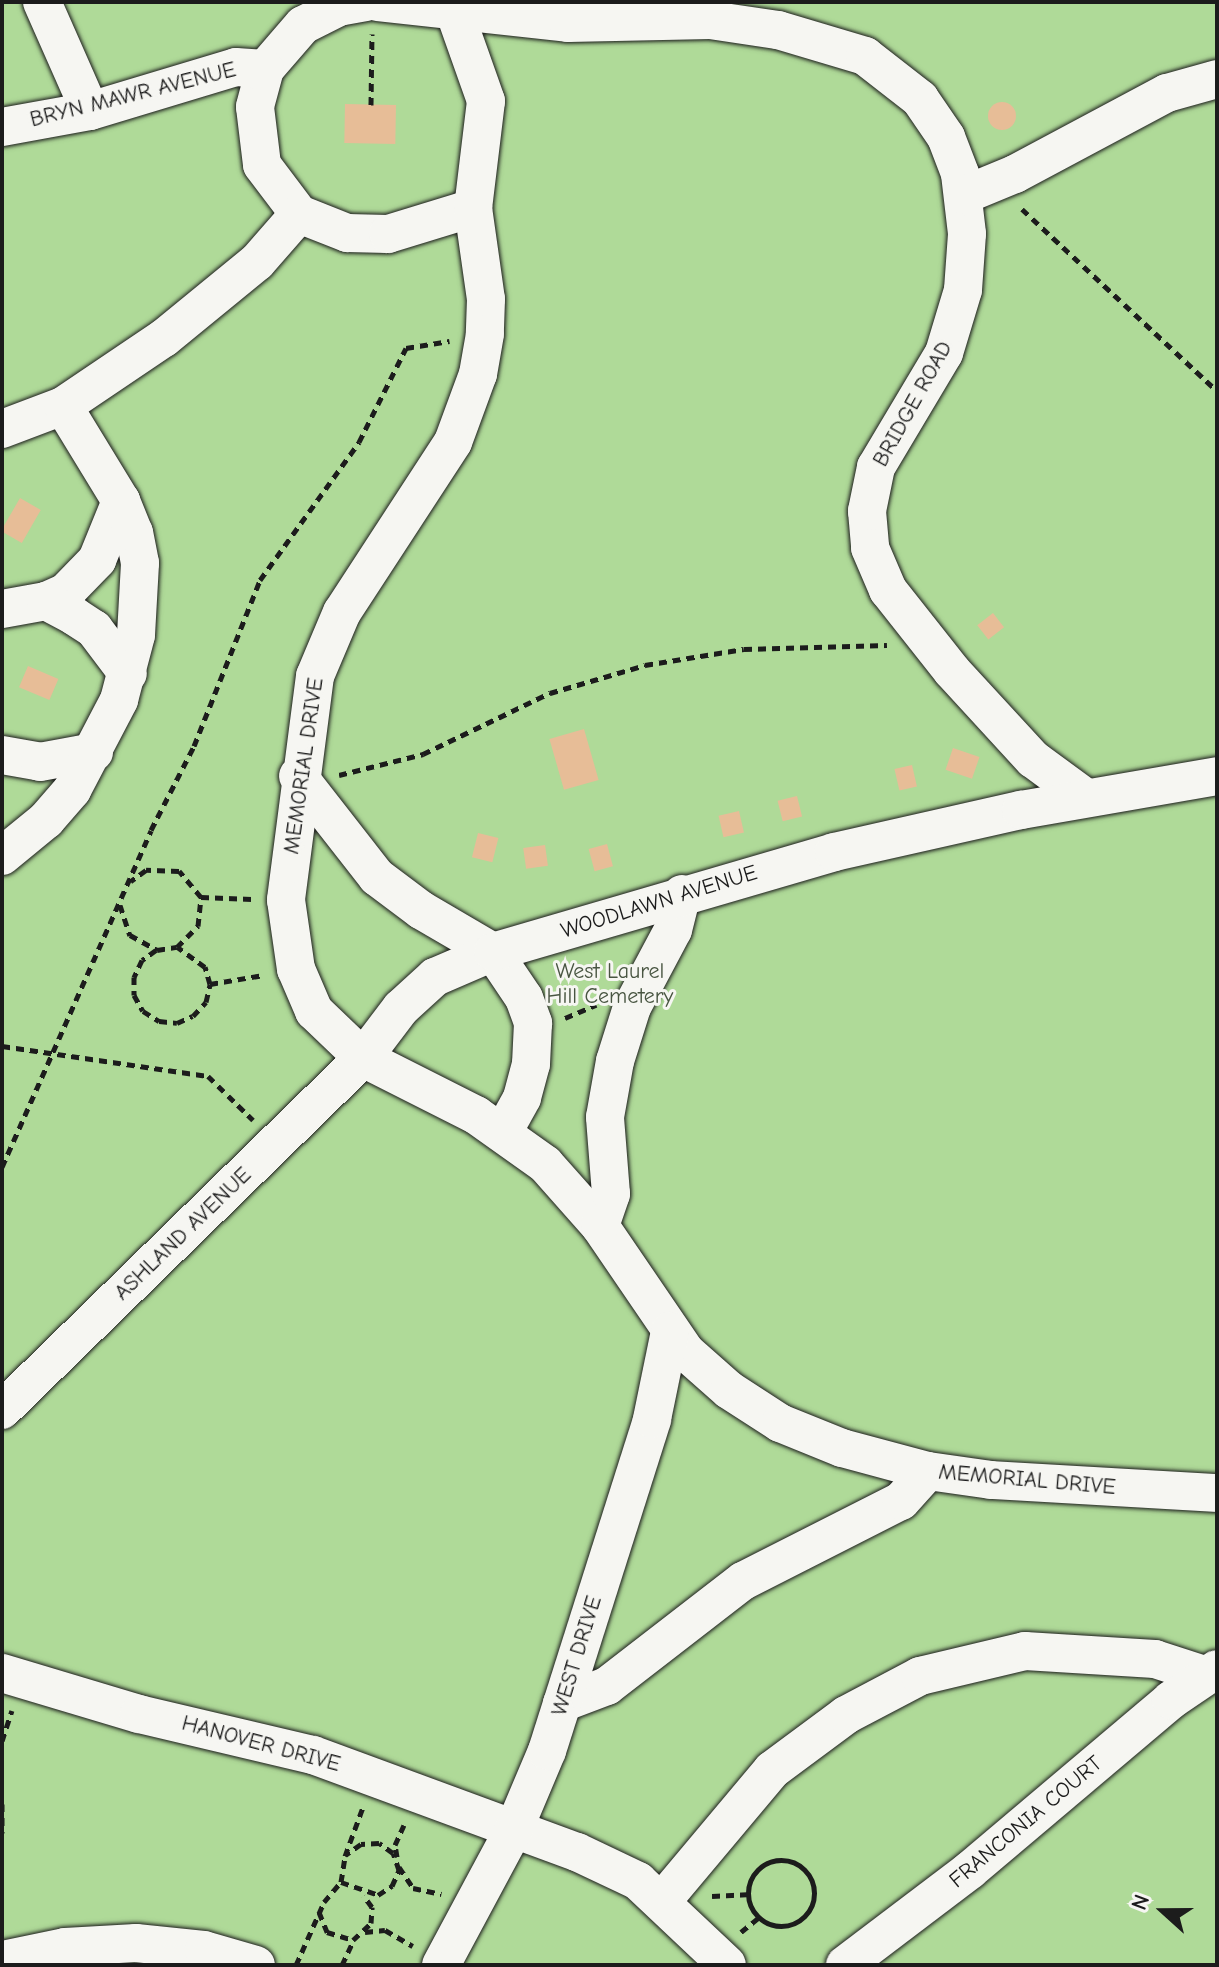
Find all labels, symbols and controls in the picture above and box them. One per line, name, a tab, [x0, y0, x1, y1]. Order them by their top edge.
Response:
street label: BRYN MAWR AVENUE	[27, 57, 239, 133]
street label: BRIDGE ROAD	[868, 337, 958, 471]
street label: MEMORIAL DRIVE	[279, 676, 329, 856]
street label: WOODLAWN AVENUE	[558, 860, 760, 944]
park label: West Laurel Hill Cemetery	[547, 958, 673, 1010]
street label: ASHLAND AVENUE	[109, 1162, 257, 1306]
street label: MEMORIAL DRIVE	[937, 1459, 1117, 1501]
street label: WEST DRIVE	[546, 1593, 608, 1719]
street label: HANOVER DRIVE	[179, 1710, 343, 1778]
street label: FRANCONIA COURT	[944, 1750, 1108, 1894]
north arrow	[1123, 1871, 1203, 1951]
text: N	[1126, 1891, 1155, 1914]

